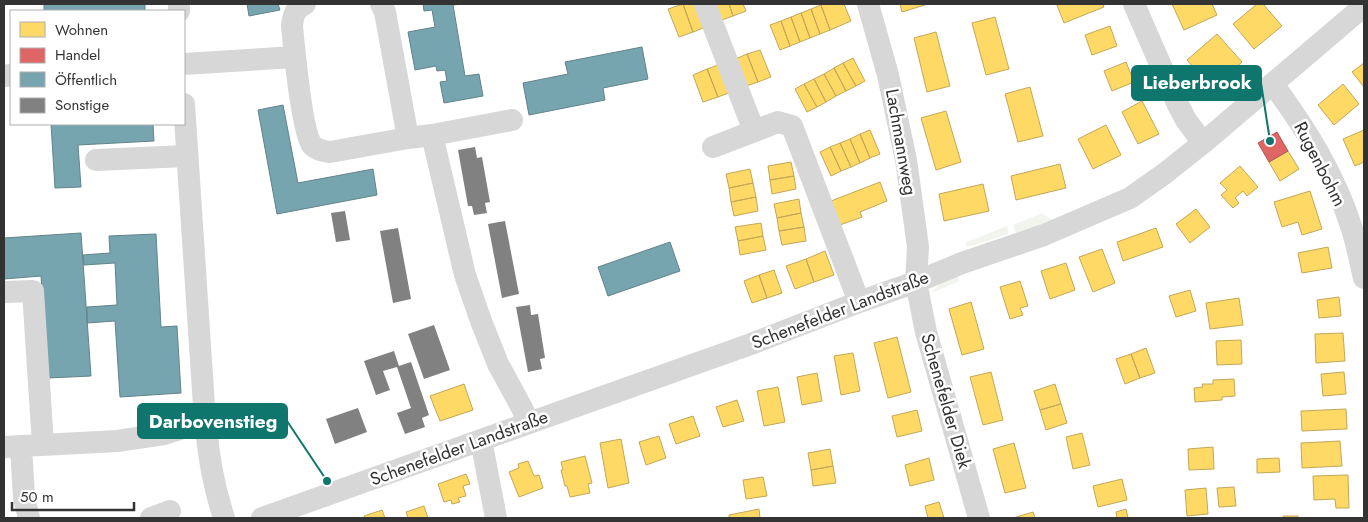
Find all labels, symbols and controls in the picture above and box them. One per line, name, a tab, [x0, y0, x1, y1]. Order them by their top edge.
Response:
legend	[10, 10, 185, 125]
text: Wohnen	[55, 19, 108, 41]
text: Handel	[55, 44, 101, 66]
callout: Lieberbrook	[1132, 66, 1261, 100]
text: Öffentlich	[55, 69, 117, 91]
text: Lieberbrook	[1142, 69, 1252, 96]
street label: Lachmannweg	[879, 87, 923, 197]
text: Sonstige	[55, 94, 109, 116]
street label: Rugenbohm	[1288, 117, 1352, 211]
street label: Schenefelder Landstraße	[748, 264, 932, 356]
street label: Schenefelder Diek	[914, 330, 978, 472]
callout: Darbovenstieg	[138, 404, 287, 438]
street label: Schenefelder Landstraße	[366, 404, 552, 492]
text: Darbovenstieg	[149, 408, 277, 435]
scale bar	[12, 480, 135, 512]
text: 50 m	[20, 486, 54, 508]

